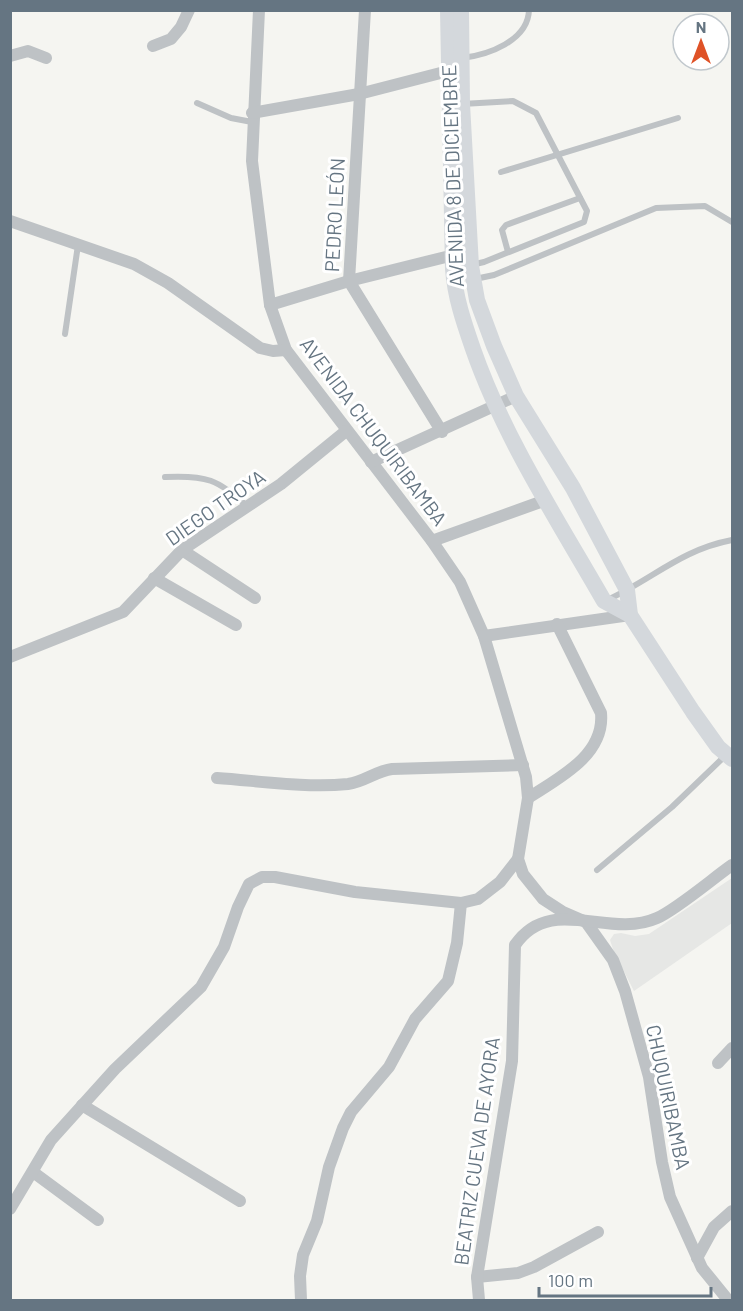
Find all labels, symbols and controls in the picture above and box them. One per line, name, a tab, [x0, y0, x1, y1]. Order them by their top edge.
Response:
north arrow	[671, 12, 731, 72]
text: N	[696, 17, 706, 36]
street label: AVENIDA 8 DE DICIEMBRE	[436, 64, 468, 288]
street label: PEDRO LEÓN	[319, 157, 349, 273]
street label: AVENIDA CHUQUIRIBAMBA	[295, 332, 453, 530]
street label: DIEGO TROYA	[161, 464, 269, 550]
street label: CHUQUIRIBAMBA	[642, 1022, 696, 1172]
street label: BEATRIZ CUEVA DE AYORA	[448, 1035, 504, 1267]
scale bar	[539, 1260, 712, 1298]
text: 100 m	[548, 1269, 593, 1291]

